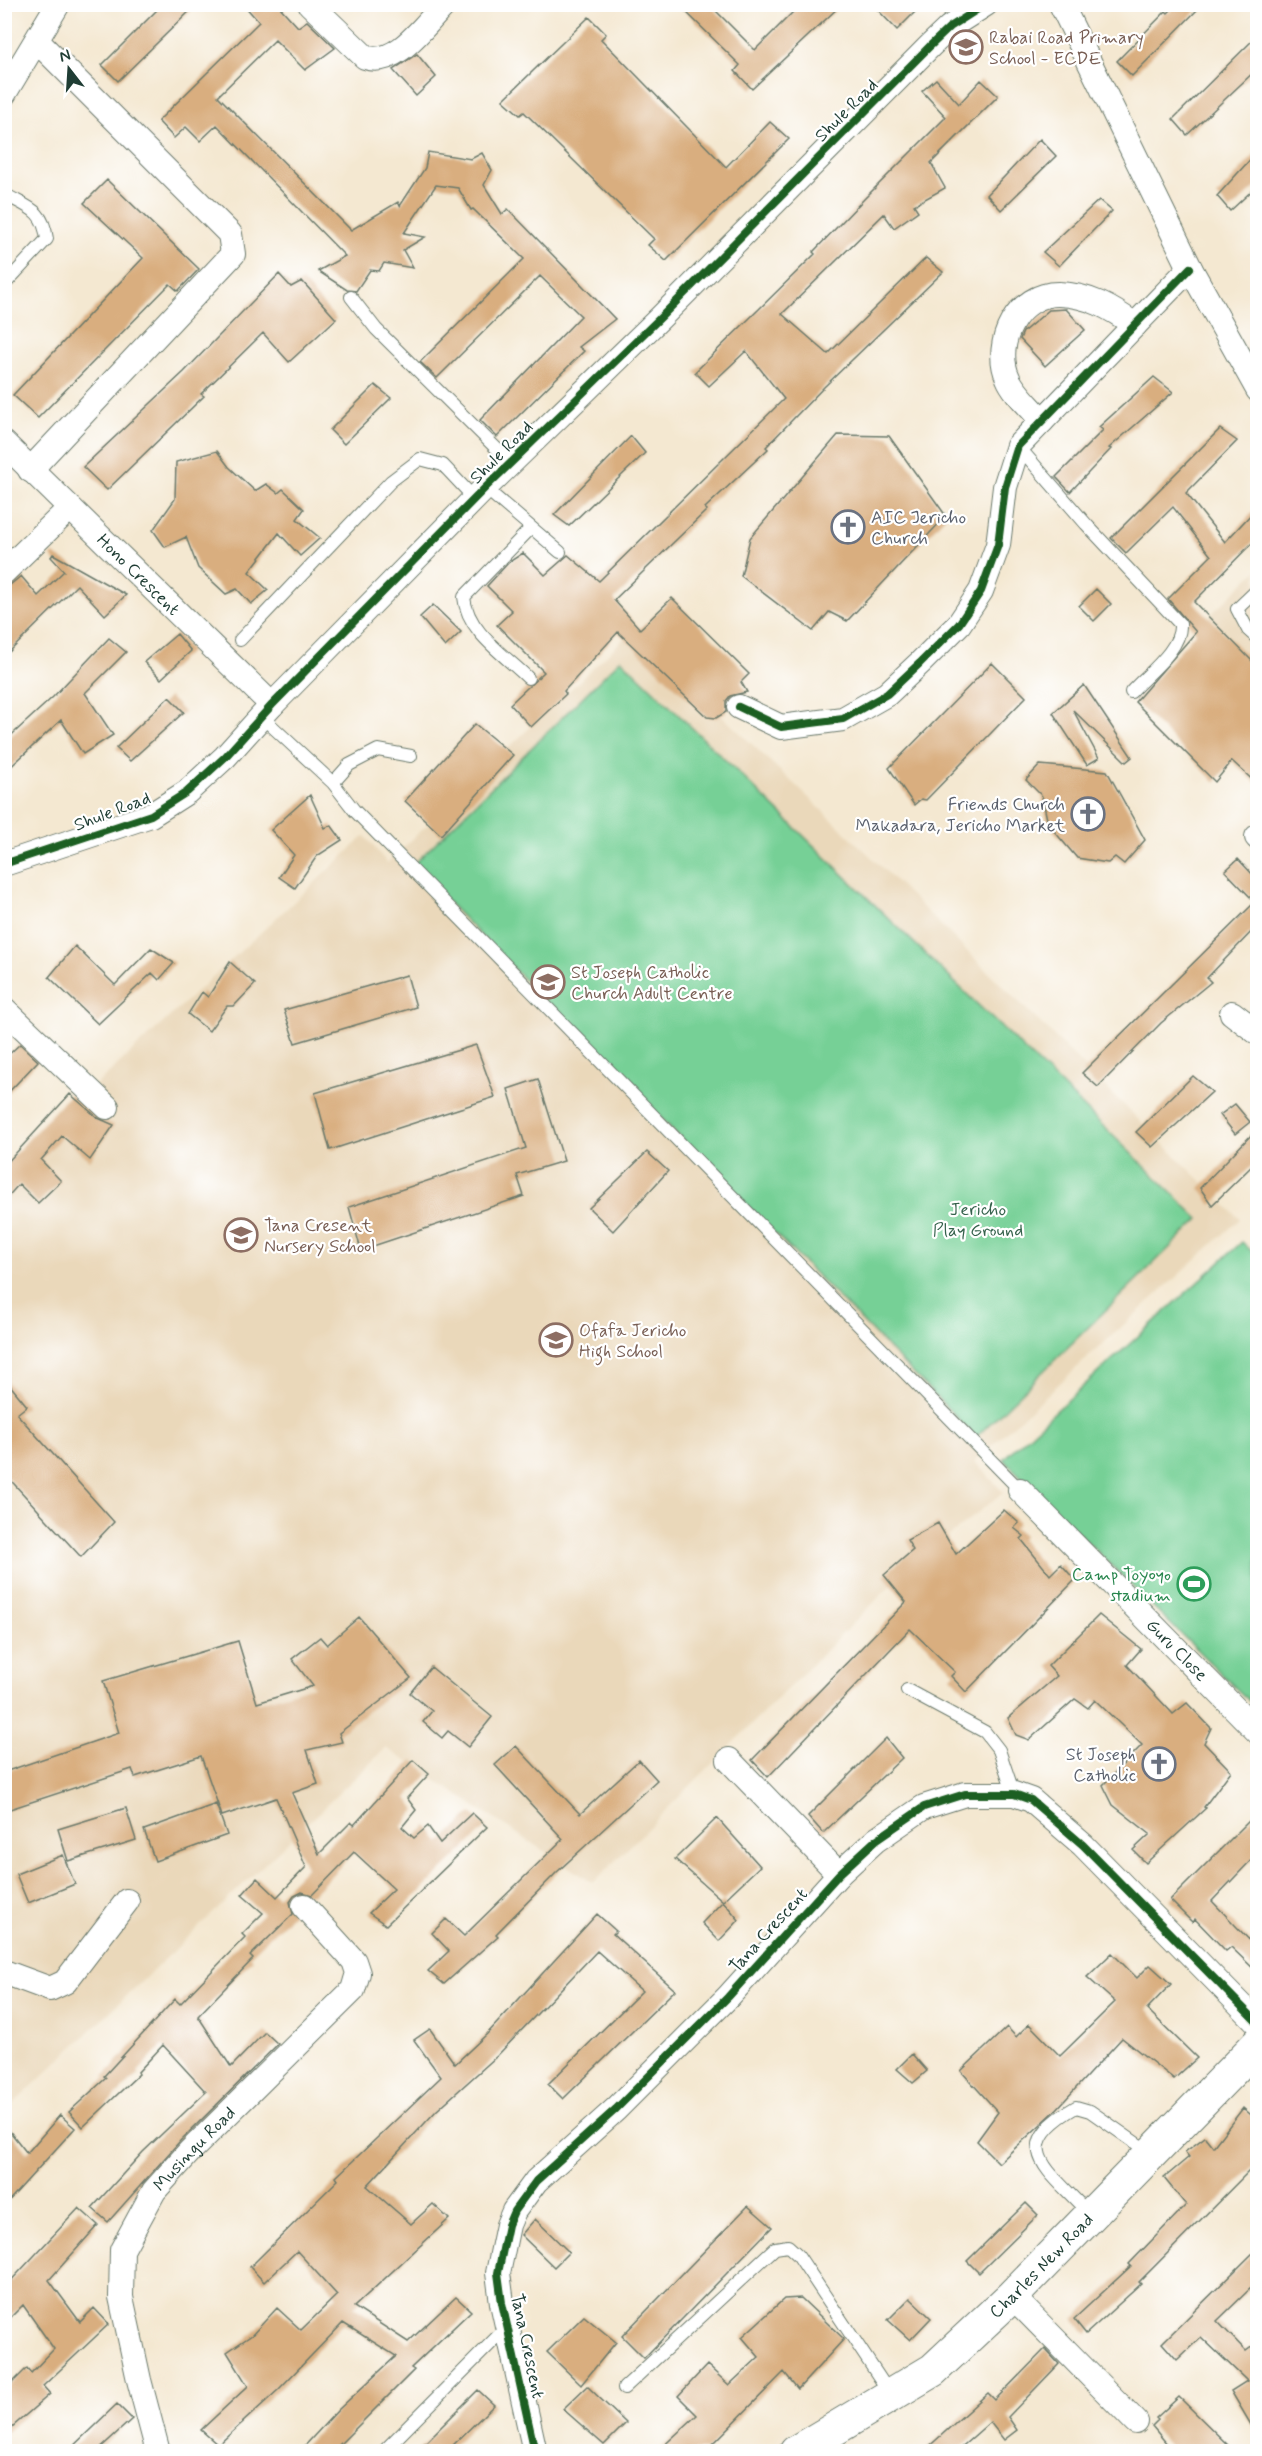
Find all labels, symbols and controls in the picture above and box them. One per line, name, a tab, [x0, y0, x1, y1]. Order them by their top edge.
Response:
place label: Rabai Road Primary School - ECDE	[989, 26, 1144, 71]
school or university icon: Rabai Road Primary School - ECDE	[948, 29, 984, 65]
north arrow	[39, 39, 99, 99]
text: N	[57, 44, 73, 68]
street label: Shule Road	[810, 74, 884, 148]
street label: Shule Road	[465, 416, 539, 490]
place label: AIC Jericho Church	[871, 506, 966, 551]
church icon: AIC Jericho Church	[830, 509, 866, 545]
street label: Hono Crescent	[91, 529, 185, 622]
street label: Shule Road	[71, 786, 154, 838]
place label: Friends Church Makadara, Jericho Market	[856, 793, 1065, 838]
church icon: Friends Church Makadara, Jericho Market	[1070, 796, 1106, 832]
place label: St Joseph Catholic Church Adult Centre	[571, 961, 733, 1006]
school or university icon: St Joseph Catholic Church Adult Centre	[530, 964, 566, 1000]
park label: Jericho Play Ground	[933, 1198, 1023, 1243]
place label: Tana Cresent Nursery School	[264, 1214, 376, 1259]
school or university icon: Tana Cresent Nursery School	[223, 1217, 259, 1253]
place label: Ofafa Jericho High School	[579, 1319, 687, 1366]
school or university icon: Ofafa Jericho High School	[538, 1322, 574, 1358]
place label: Camp Toyoyo stadium	[1072, 1563, 1171, 1608]
sports icon: Camp Toyoyo stadium	[1176, 1566, 1212, 1602]
street label: Guru Close	[1140, 1614, 1213, 1687]
place label: St Joseph Catholic	[1066, 1743, 1136, 1788]
church icon: St Joseph Catholic	[1141, 1746, 1177, 1782]
street label: Tana Crescent	[724, 1883, 814, 1978]
street label: Musingu Road	[148, 2102, 241, 2197]
street label: Charles New Road	[984, 2208, 1099, 2324]
street label: Tana Crescent	[504, 2292, 550, 2401]

